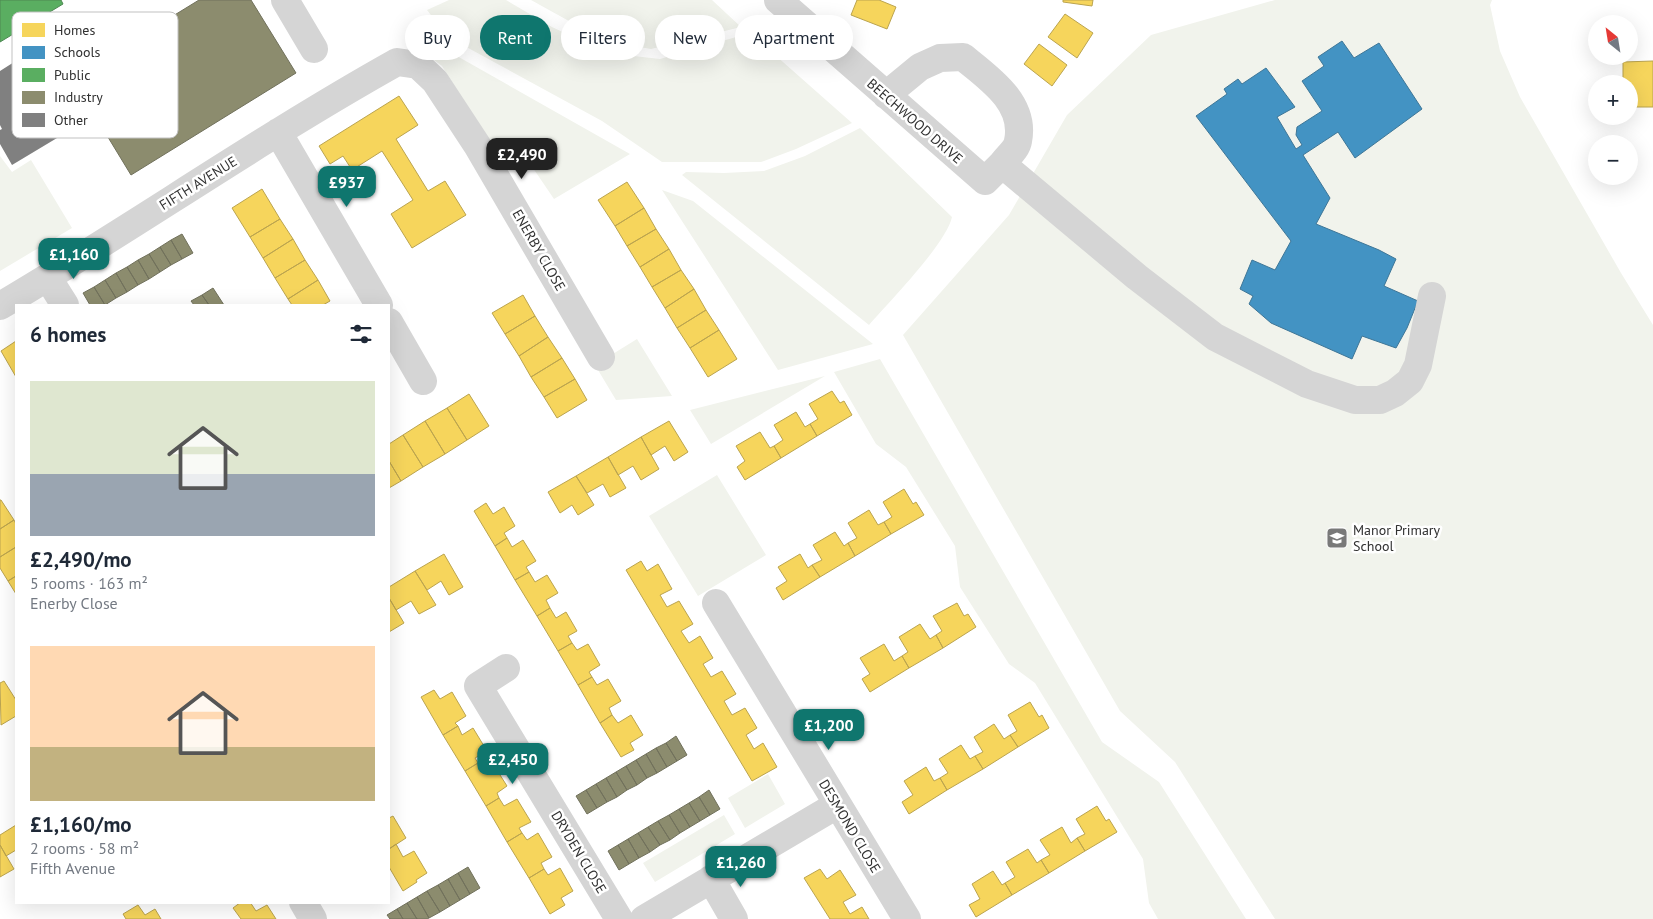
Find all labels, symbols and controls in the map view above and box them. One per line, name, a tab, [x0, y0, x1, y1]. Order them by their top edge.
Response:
legend	[12, 12, 178, 138]
chip: Buy	[405, 15, 470, 60]
chip: Rent	[480, 15, 551, 60]
chip: Filters	[561, 15, 645, 60]
chip: New	[655, 15, 725, 60]
chip: Apartment	[735, 15, 853, 60]
north arrow	[1588, 15, 1638, 65]
map controls	[1588, 15, 1638, 185]
text: Homes	[54, 21, 95, 39]
text: Schools	[54, 43, 101, 61]
text: Public	[54, 66, 91, 84]
street label: BEECHWOOD DRIVE	[863, 75, 967, 167]
button: +	[1588, 75, 1638, 125]
text: Industry	[54, 88, 103, 106]
text: Other	[54, 111, 88, 129]
button: −	[1588, 135, 1638, 185]
pin: £2,490	[481, 138, 563, 180]
text: £2,490	[497, 144, 547, 164]
street label: FIFTH AVENUE	[156, 152, 240, 214]
pin: £937	[317, 166, 377, 208]
text: £937	[329, 172, 365, 192]
street label: ENERBY CLOSE	[508, 206, 570, 294]
pin: £1,160	[33, 238, 115, 280]
text: £1,160	[49, 244, 99, 264]
icon: filters	[347, 320, 375, 348]
text: 6 homes	[30, 321, 106, 348]
icon: home	[158, 413, 248, 503]
place label: Manor Primary School	[1353, 521, 1441, 555]
school or university icon: Manor Primary School	[1325, 526, 1349, 550]
text: £2,490/mo	[30, 546, 132, 573]
text: 5 rooms · 163 m²	[30, 573, 148, 593]
text: Enerby Close	[30, 593, 118, 613]
icon: home	[158, 678, 248, 768]
pin: £1,200	[788, 708, 870, 751]
text: £1,200	[804, 715, 854, 735]
pin: £2,450	[472, 742, 554, 785]
text: £2,450	[488, 749, 538, 769]
street label: DESMOND CLOSE	[815, 776, 885, 876]
street label: DRYDEN CLOSE	[547, 807, 611, 897]
text: £1,160/mo	[30, 811, 132, 838]
text: 2 rooms · 58 m²	[30, 838, 139, 858]
pin: £1,260	[700, 846, 782, 888]
text: £1,260	[716, 852, 766, 872]
text: Fifth Avenue	[30, 858, 115, 878]

